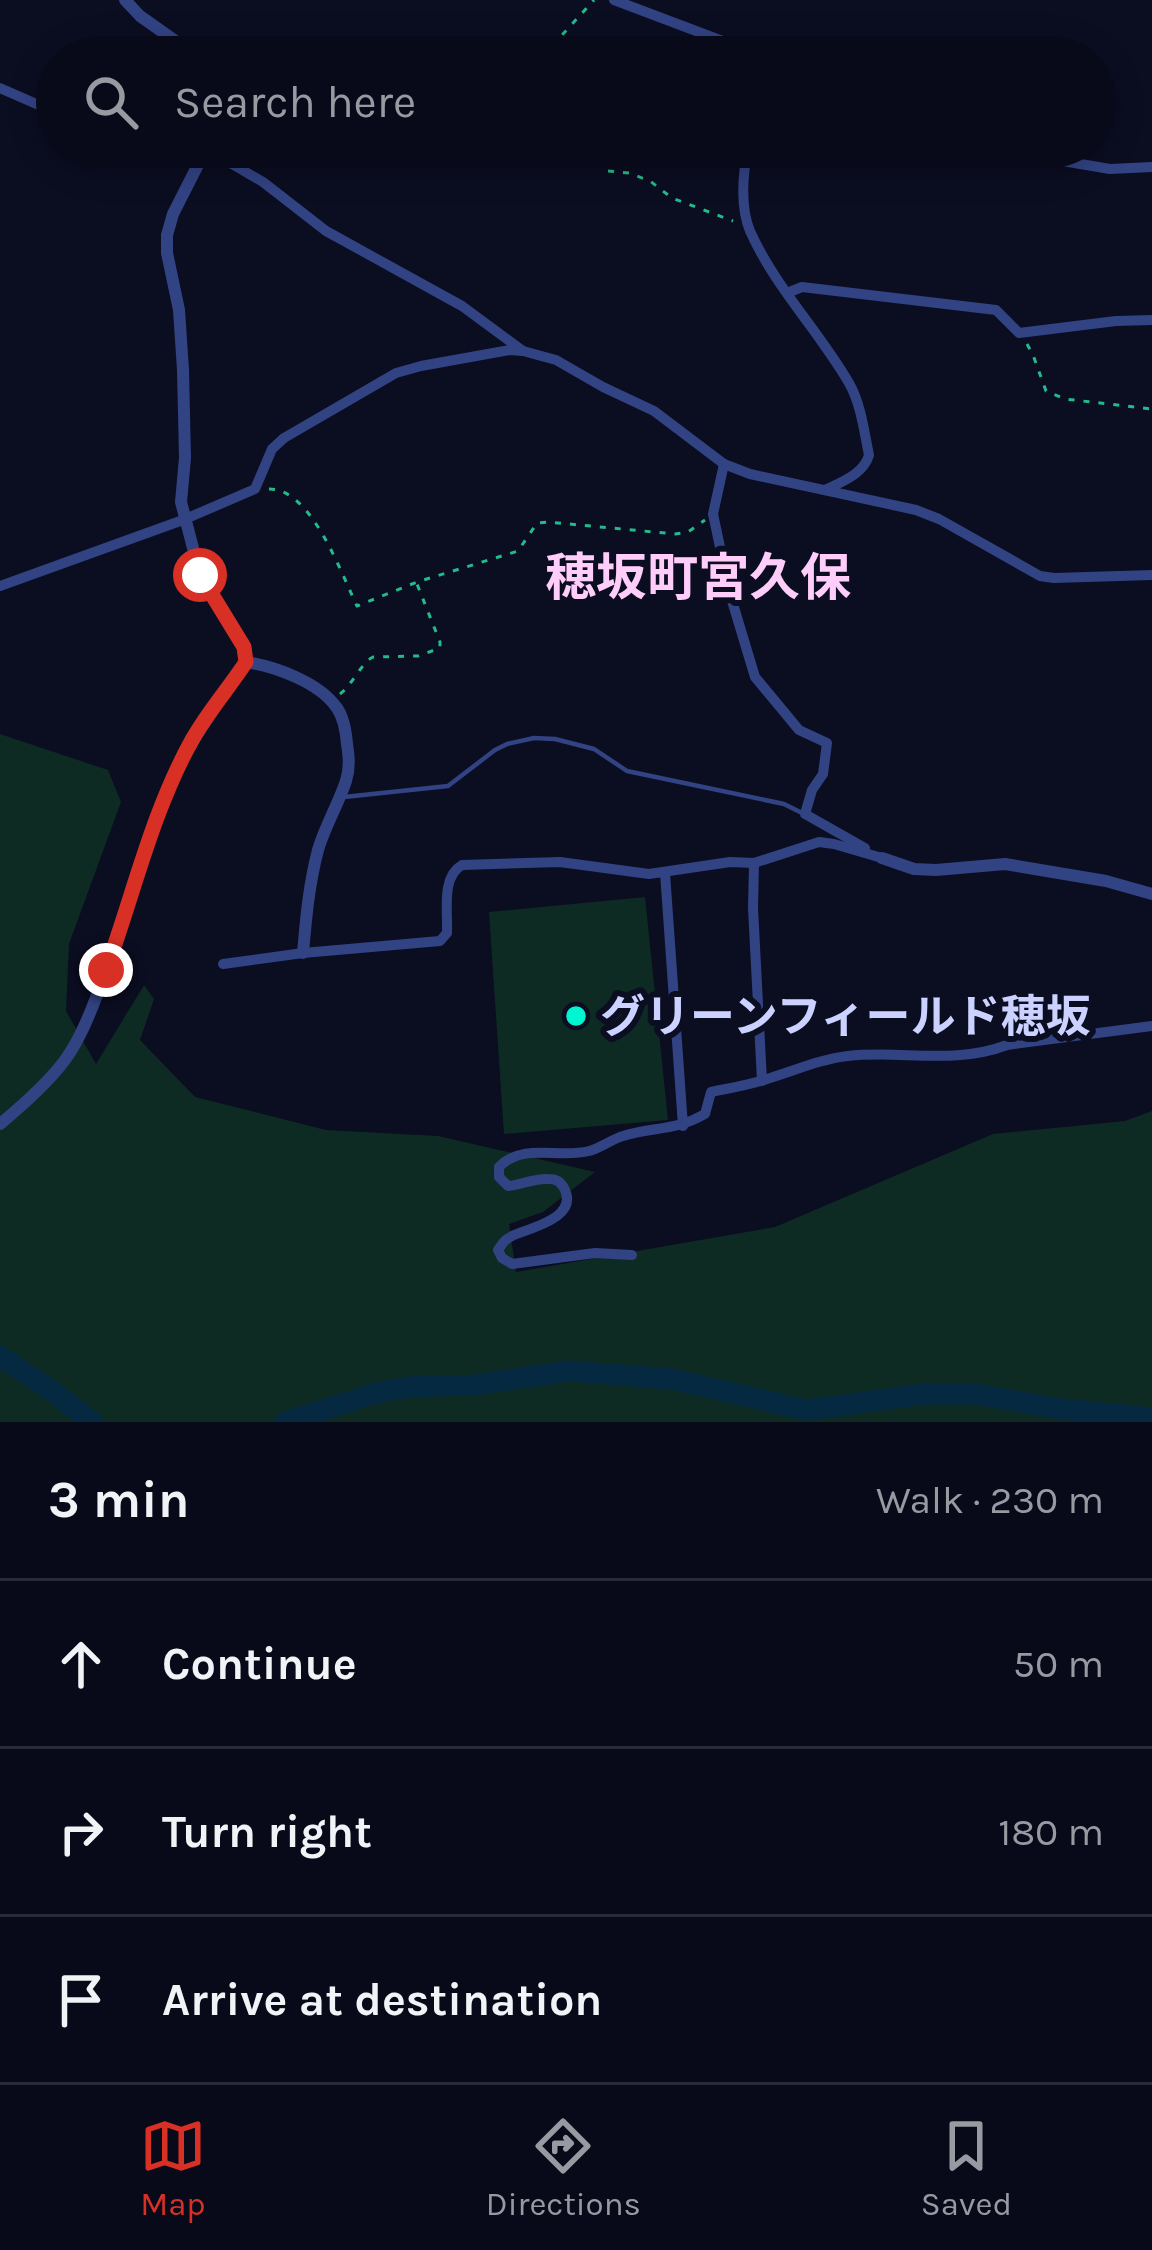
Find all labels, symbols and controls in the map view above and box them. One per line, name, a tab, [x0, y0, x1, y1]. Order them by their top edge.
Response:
search box	[36, 36, 1116, 168]
icon: search	[78, 69, 144, 135]
text: Search here	[174, 76, 416, 128]
route start	[173, 548, 227, 602]
district label: 穂坂町宮久保	[545, 548, 851, 608]
route end	[79, 943, 133, 997]
place label: グリーンフィールド穂坂	[600, 991, 1091, 1043]
marker: グリーンフィールド穂坂	[563, 1003, 589, 1029]
text: 3 min	[48, 1470, 190, 1530]
text: Walk · 230 m	[876, 1477, 1104, 1523]
icon: ahead	[48, 1631, 114, 1697]
text: Continue	[162, 1638, 357, 1690]
text: 50 m	[1013, 1641, 1104, 1687]
icon: right	[48, 1799, 114, 1865]
text: Turn right	[162, 1806, 372, 1858]
text: 180 m	[998, 1809, 1104, 1855]
icon: arrive	[48, 1967, 114, 2033]
text: Arrive at destination	[162, 1974, 602, 2026]
tab: Map	[140, 2113, 206, 2223]
tab: Directions	[486, 2113, 641, 2223]
tab: Saved	[921, 2113, 1012, 2223]

